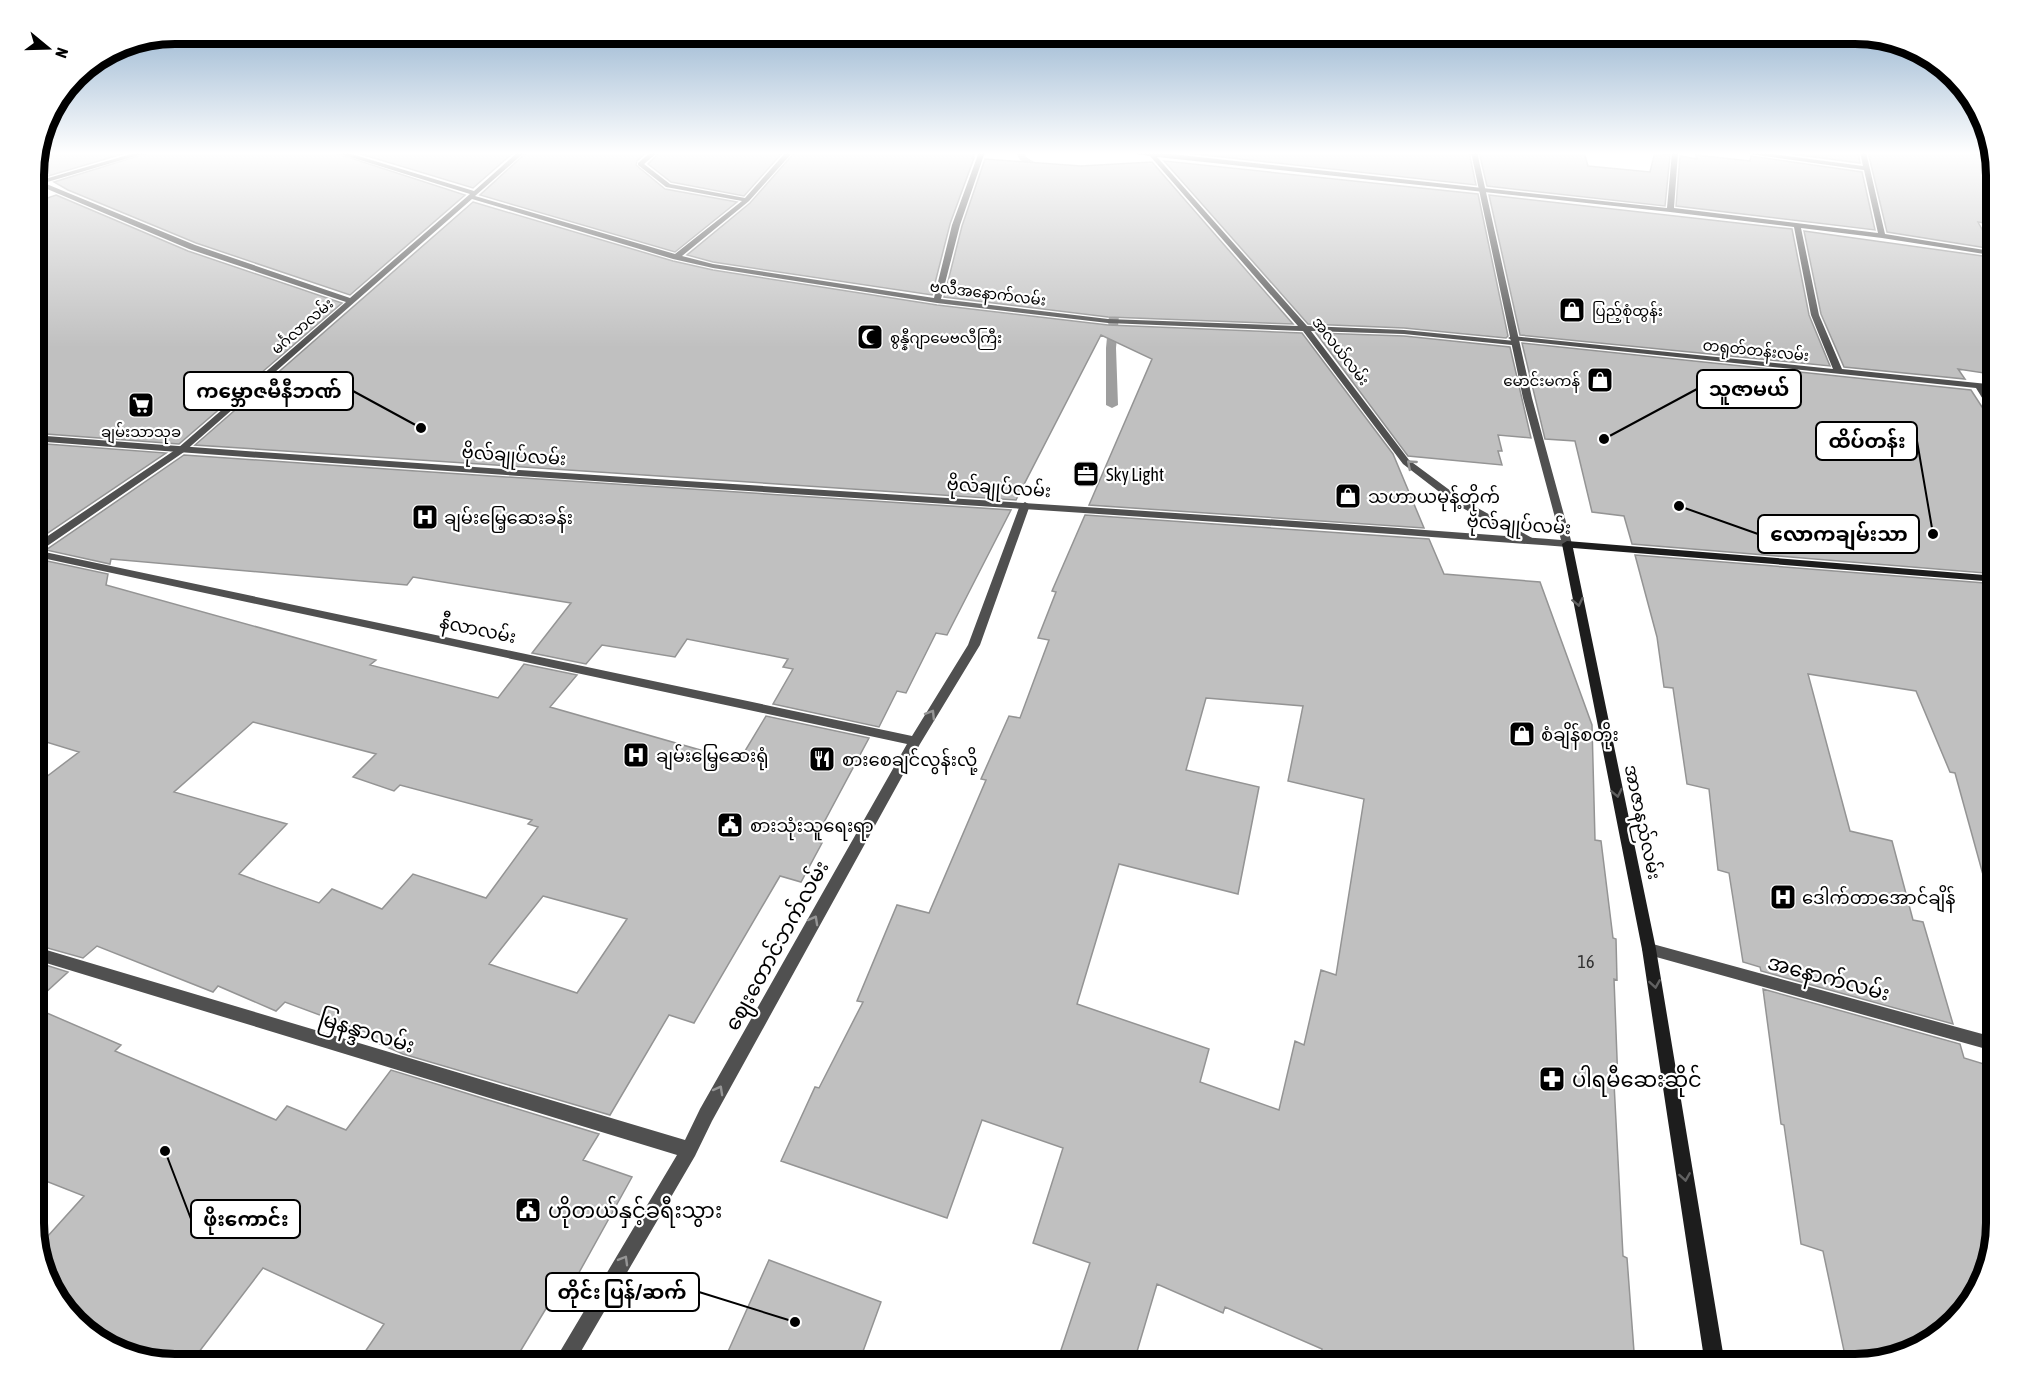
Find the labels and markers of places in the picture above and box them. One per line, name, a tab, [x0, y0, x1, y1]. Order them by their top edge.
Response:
shop icon: ပြည့်စုံထွန်း	[1557, 295, 1587, 325]
place label: ပြည့်စုံထွန်း	[1592, 301, 1663, 323]
mosque icon: စွန္နီဂျာမေဗလီကြီး	[855, 322, 885, 352]
place label: စွန္နီဂျာမေဗလီကြီး	[890, 328, 1002, 351]
shop icon: မောင်းမကန်	[1585, 365, 1615, 395]
callout: သူဇာမယ်	[1697, 370, 1801, 408]
place label: မောင်းမကန်	[1503, 371, 1580, 393]
callout: ကမ္ဘောဇမီနီဘဏ်	[184, 372, 353, 410]
supermarket icon: ချမ်းသာသုခ	[126, 390, 156, 420]
place label: ချမ်းသာသုခ	[101, 422, 181, 444]
callout: ထိပ်တန်း	[1816, 422, 1917, 460]
office icon: Sky Light	[1071, 459, 1101, 489]
place label: Sky Light	[1106, 464, 1164, 485]
shop icon: သဟာယမုန့်တိုက်	[1333, 481, 1363, 511]
place label: သဟာယမုန့်တိုက်	[1368, 483, 1500, 512]
hospital icon: ချမ်းမြေ့ဆေးခန်း	[410, 502, 440, 532]
place label: ချမ်းမြေ့ဆေးခန်း	[444, 505, 573, 533]
callout: လောကချမ်းသာ	[1758, 515, 1919, 553]
shop icon: စံချိန်စတိုး	[1507, 719, 1537, 749]
place label: စံချိန်စတိုး	[1541, 721, 1619, 750]
hospital icon: ချမ်းမြေ့ဆေးရုံ	[621, 740, 651, 770]
place label: ချမ်းမြေ့ဆေးရုံ	[656, 743, 768, 771]
restaurant icon: စားစေချင်လွန်းလို့	[807, 744, 837, 774]
place label: စားစေချင်လွန်းလို့	[842, 746, 978, 775]
public building icon: စားသုံးသူရေးရာ	[715, 810, 745, 840]
place label: စားသုံးသူရေးရာ	[750, 815, 874, 841]
hospital icon: ဒေါက်တာအောင်ချိန်	[1768, 882, 1798, 912]
place label: ဒေါက်တာအောင်ချိန်	[1802, 884, 1955, 913]
pharmacy icon: ပါရမီဆေးဆိုင်	[1537, 1064, 1567, 1094]
place label: ပါရမီဆေးဆိုင်	[1572, 1064, 1702, 1097]
public building icon: ဟိုတယ်နှင့်ခရီးသွား	[513, 1195, 543, 1225]
place label: ဟိုတယ်နှင့်ခရီးသွား	[548, 1195, 722, 1228]
callout: ဖိုးကောင်း	[191, 1200, 300, 1238]
callout: တိုင်း ပြန်/ဆက်	[546, 1273, 699, 1311]

